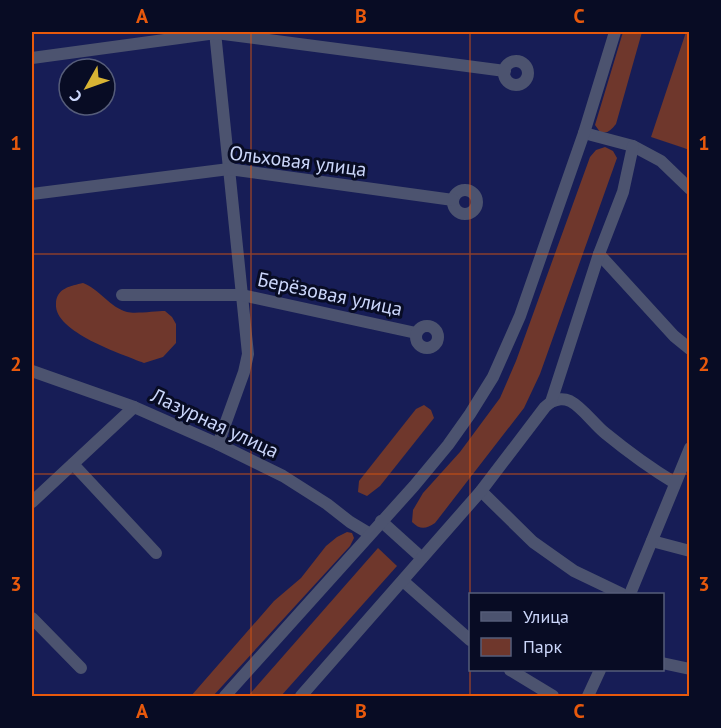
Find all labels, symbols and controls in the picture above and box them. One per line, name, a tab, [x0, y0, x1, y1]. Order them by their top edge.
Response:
text: A	[136, 3, 149, 29]
text: B	[355, 3, 367, 29]
text: C	[573, 3, 585, 29]
north arrow	[57, 57, 117, 117]
text: С	[65, 87, 86, 106]
text: 1	[10, 130, 22, 156]
text: 1	[698, 130, 710, 156]
street label: Ольховая улица	[228, 140, 368, 182]
street label: Берёзовая улица	[255, 266, 405, 322]
text: 2	[10, 351, 22, 377]
text: 2	[698, 351, 710, 377]
street label: Лазурная улица	[146, 382, 283, 464]
text: 3	[10, 571, 22, 597]
text: 3	[698, 571, 710, 597]
legend	[469, 593, 664, 671]
text: Улица	[523, 605, 569, 628]
text: Парк	[523, 635, 563, 658]
text: A	[136, 698, 149, 724]
text: B	[355, 698, 367, 724]
text: C	[573, 698, 585, 724]

